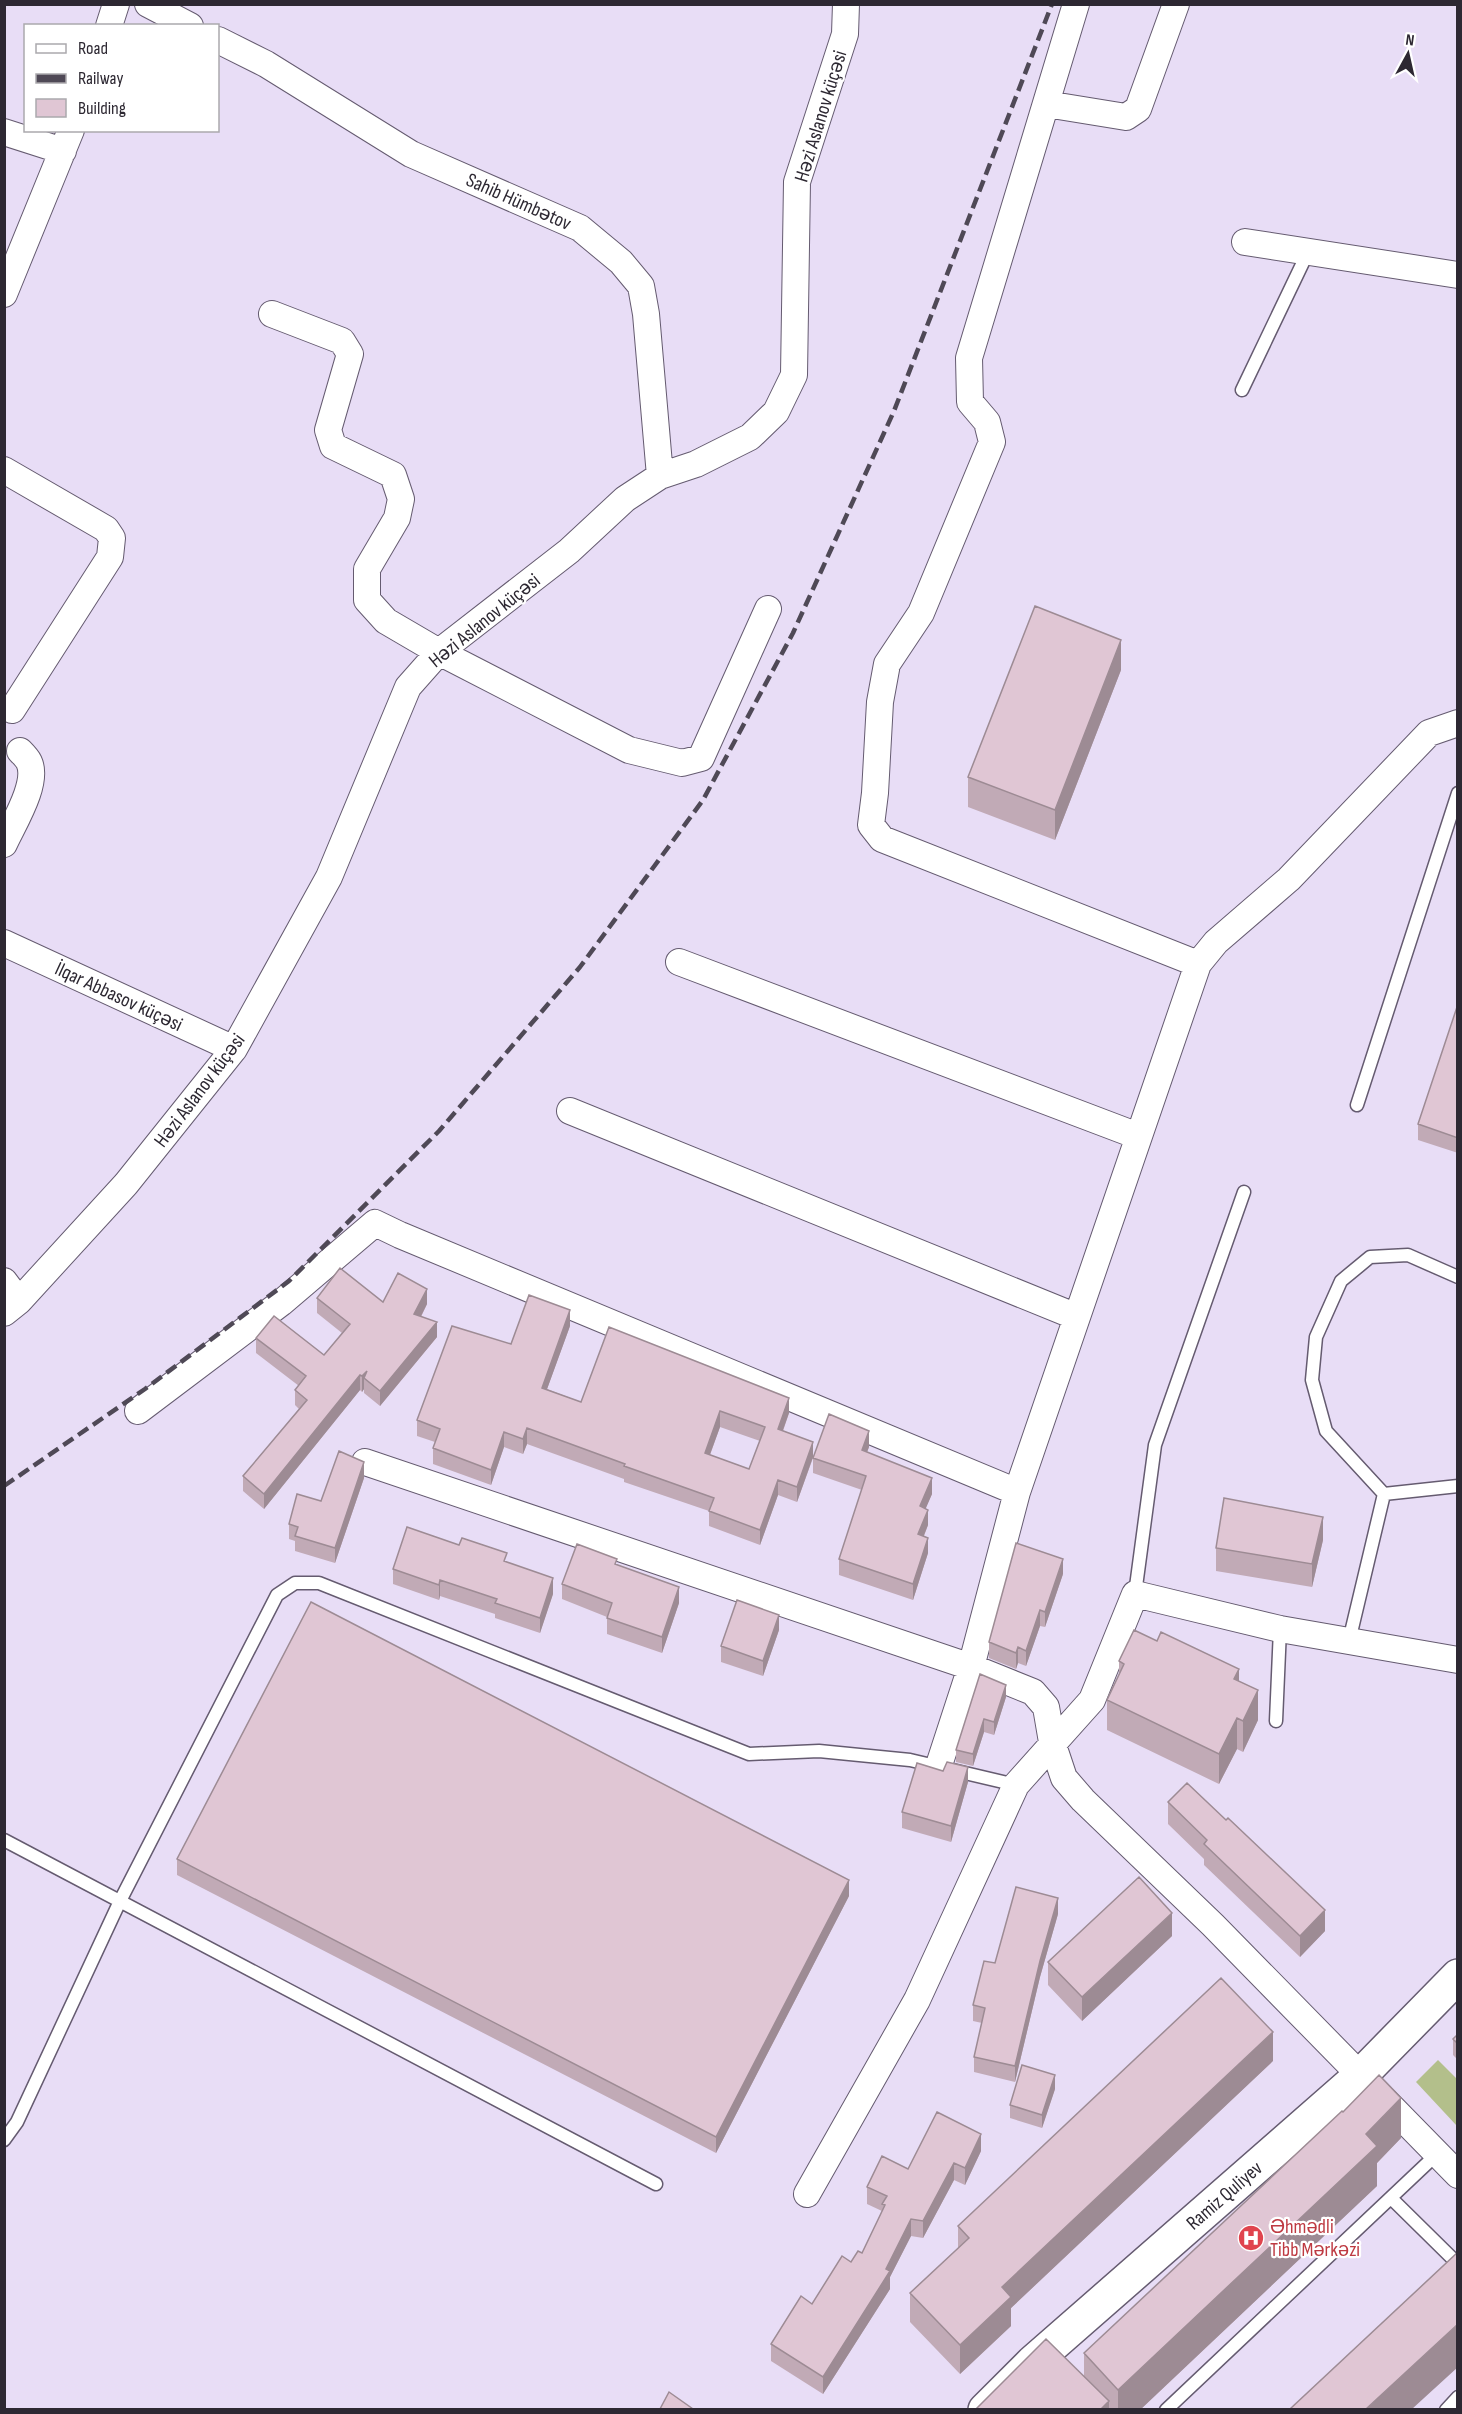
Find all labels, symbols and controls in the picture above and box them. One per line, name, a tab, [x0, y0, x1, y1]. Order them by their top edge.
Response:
legend	[24, 24, 219, 132]
north arrow	[1378, 24, 1438, 84]
text: N	[1404, 31, 1415, 51]
text: Road	[78, 38, 108, 59]
street label: Həzi Aslanov küçəsi	[790, 48, 852, 185]
text: Railway	[78, 68, 123, 89]
text: Building	[78, 98, 126, 119]
street label: Sahib Hümbətov	[462, 168, 575, 236]
street label: Həzi Aslanov küçəsi	[424, 569, 545, 673]
street label: İlqar Abbasov küçəsi	[51, 957, 186, 1037]
street label: Həzi Aslanov küçəsi	[149, 1029, 250, 1152]
street label: Ramiz Quliyev	[1182, 2156, 1268, 2235]
place label: Əhmədli Tibb Mərkəzi	[1270, 2215, 1360, 2262]
hospital icon: Əhmədli Tibb Mərkəzi	[1236, 2223, 1266, 2253]

